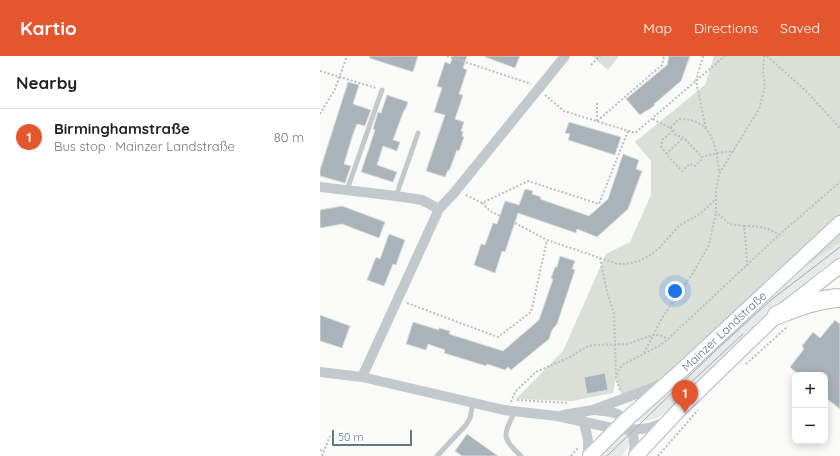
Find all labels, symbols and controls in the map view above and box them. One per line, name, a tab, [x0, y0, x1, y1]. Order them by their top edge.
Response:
text: Kartio	[20, 16, 77, 40]
text: Map	[643, 19, 672, 37]
text: Directions	[694, 19, 758, 37]
text: Saved	[780, 19, 820, 37]
text: Nearby	[16, 72, 77, 93]
text: Birminghamstraße	[54, 119, 190, 138]
text: 1	[26, 129, 32, 145]
text: 80 m	[274, 129, 304, 145]
text: Bus stop · Mainzer Landstraße	[54, 138, 235, 154]
your location	[665, 281, 685, 301]
street label: Mainzer Landstraße	[679, 288, 770, 374]
map controls	[792, 372, 828, 444]
button: +	[792, 372, 828, 408]
pin: 1	[672, 380, 698, 413]
button: −	[792, 408, 828, 444]
scale bar	[332, 428, 412, 447]
text: 50 m	[338, 430, 364, 444]

